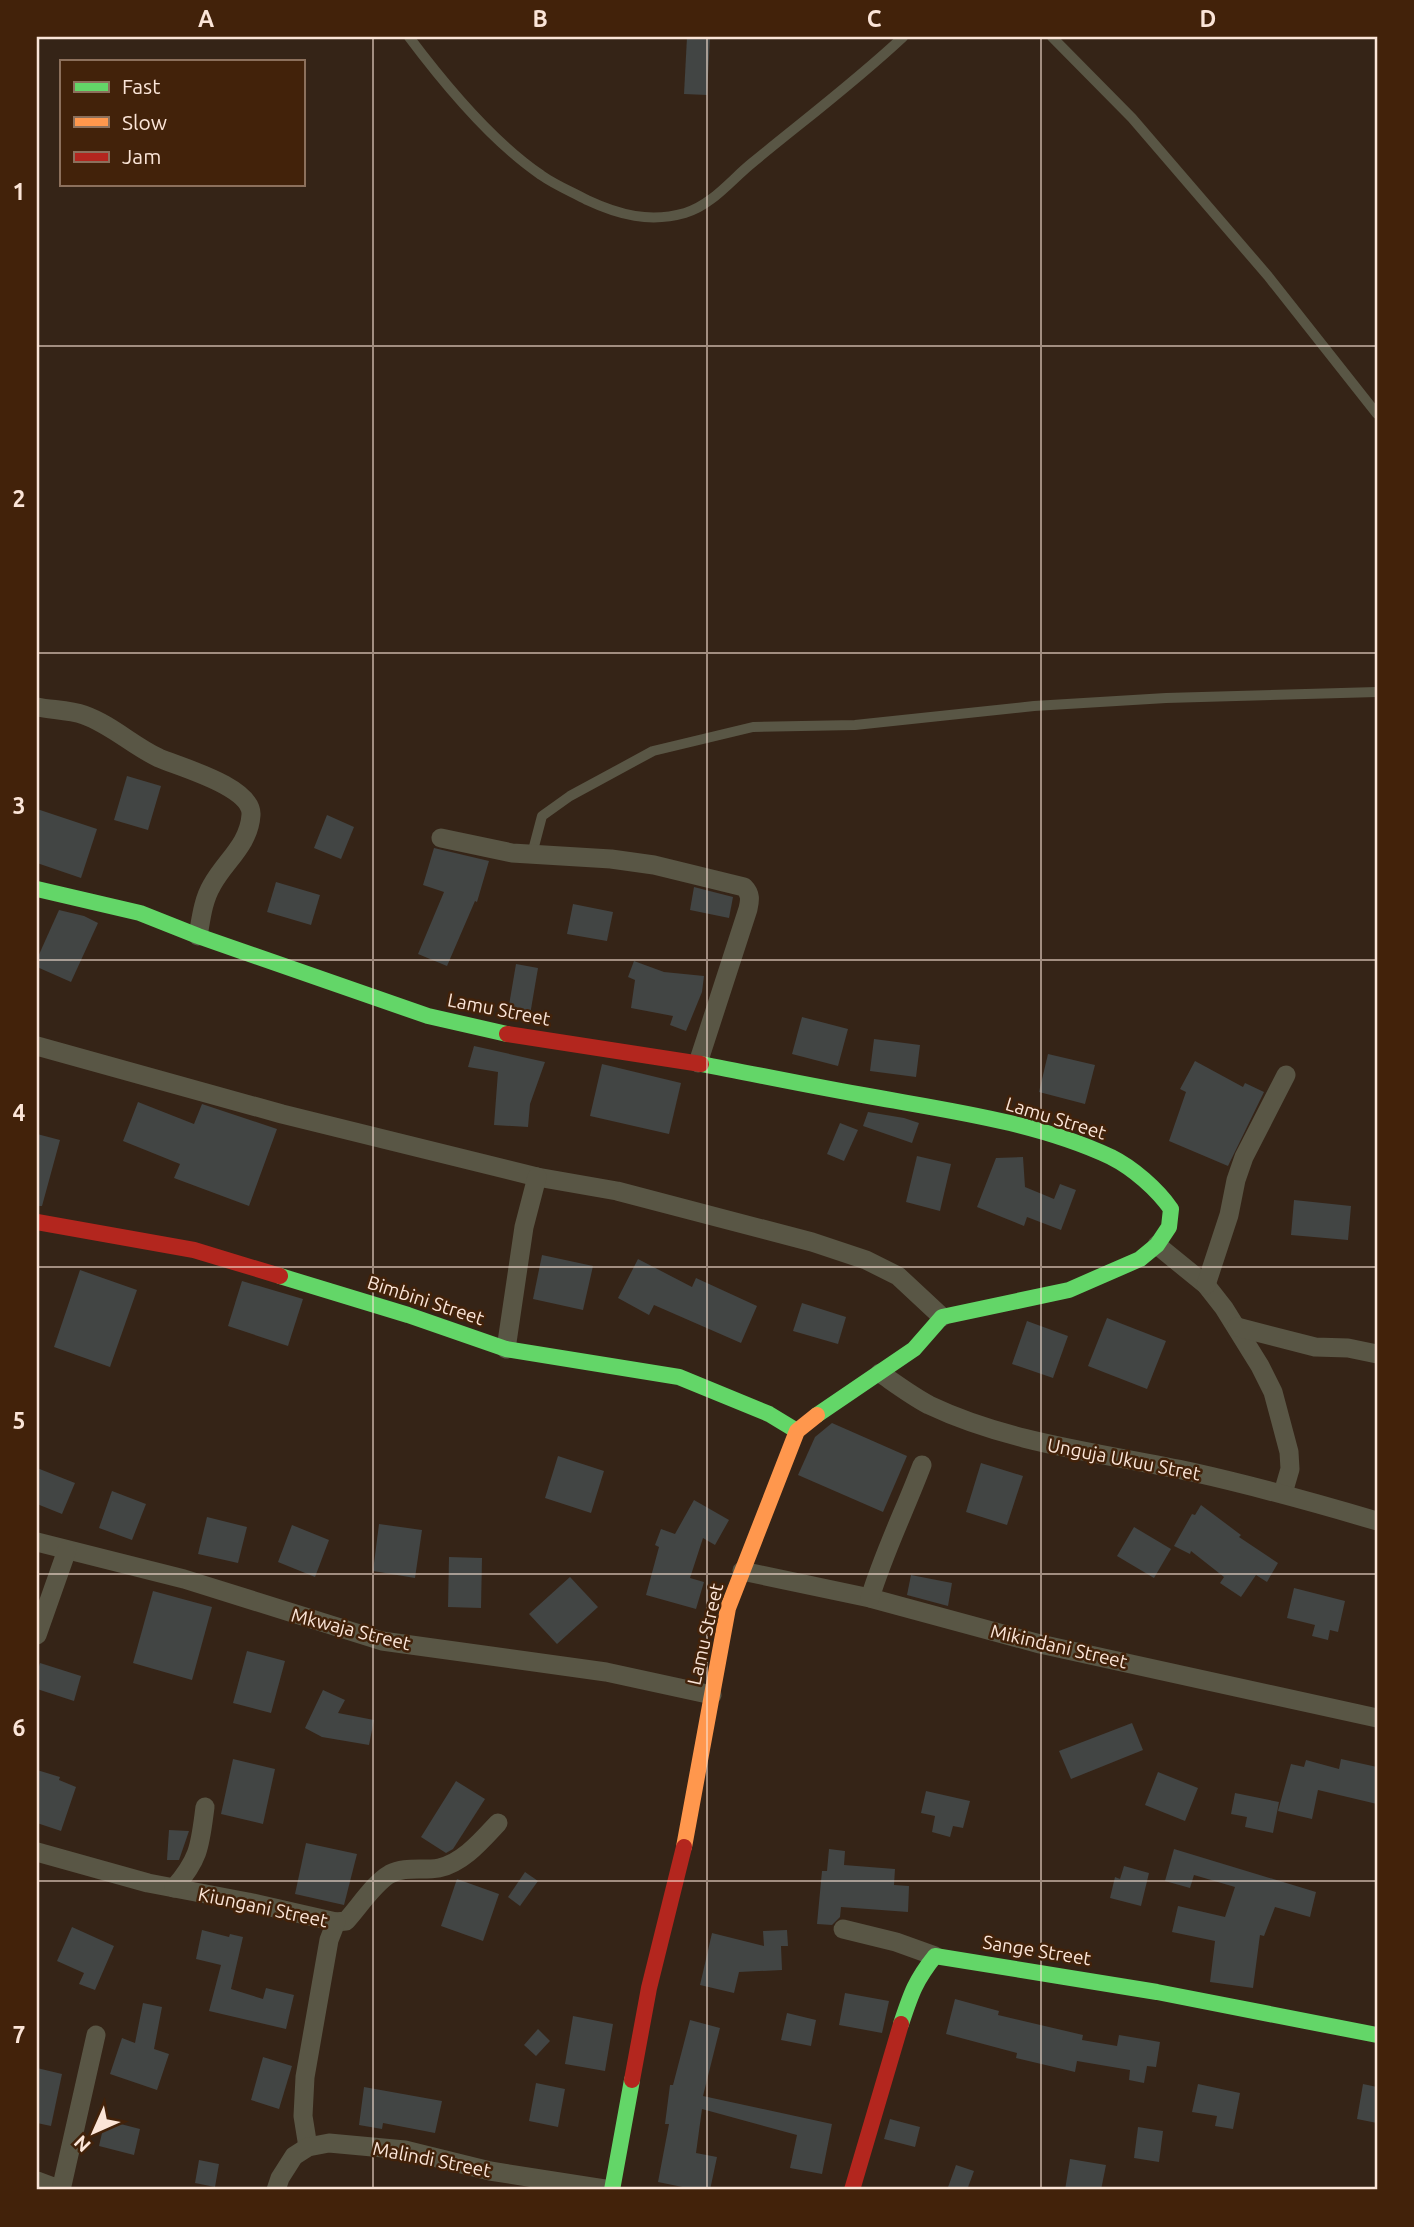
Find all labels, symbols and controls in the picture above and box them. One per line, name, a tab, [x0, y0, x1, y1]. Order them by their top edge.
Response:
text: A	[198, 6, 214, 31]
text: B	[532, 6, 548, 31]
text: C	[867, 6, 882, 31]
text: D	[1200, 6, 1216, 31]
legend	[60, 60, 304, 186]
text: Fast	[122, 74, 160, 98]
text: Slow	[122, 110, 167, 134]
text: Jam	[122, 144, 161, 168]
text: 1	[13, 179, 25, 204]
text: 2	[13, 486, 25, 511]
text: 3	[13, 793, 25, 818]
street label: Lamu Street	[446, 988, 553, 1030]
street label: Lamu Street	[1003, 1092, 1109, 1144]
text: 4	[13, 1100, 26, 1125]
street label: Bimbini Street	[365, 1271, 488, 1329]
text: 5	[13, 1408, 25, 1433]
street label: Unguja Ukuu Stret	[1046, 1433, 1203, 1485]
street label: Lamu Street	[683, 1580, 728, 1687]
street label: Mkwaja Street	[289, 1604, 414, 1655]
street label: Mikindani Street	[988, 1620, 1130, 1673]
text: 6	[13, 1715, 26, 1740]
street label: Kiungani Street	[196, 1883, 330, 1932]
street label: Sange Street	[981, 1931, 1093, 1970]
text: 7	[13, 2022, 25, 2047]
north arrow	[60, 2098, 130, 2168]
text: N	[69, 2131, 95, 2157]
street label: Malindi Street	[371, 2137, 493, 2181]

